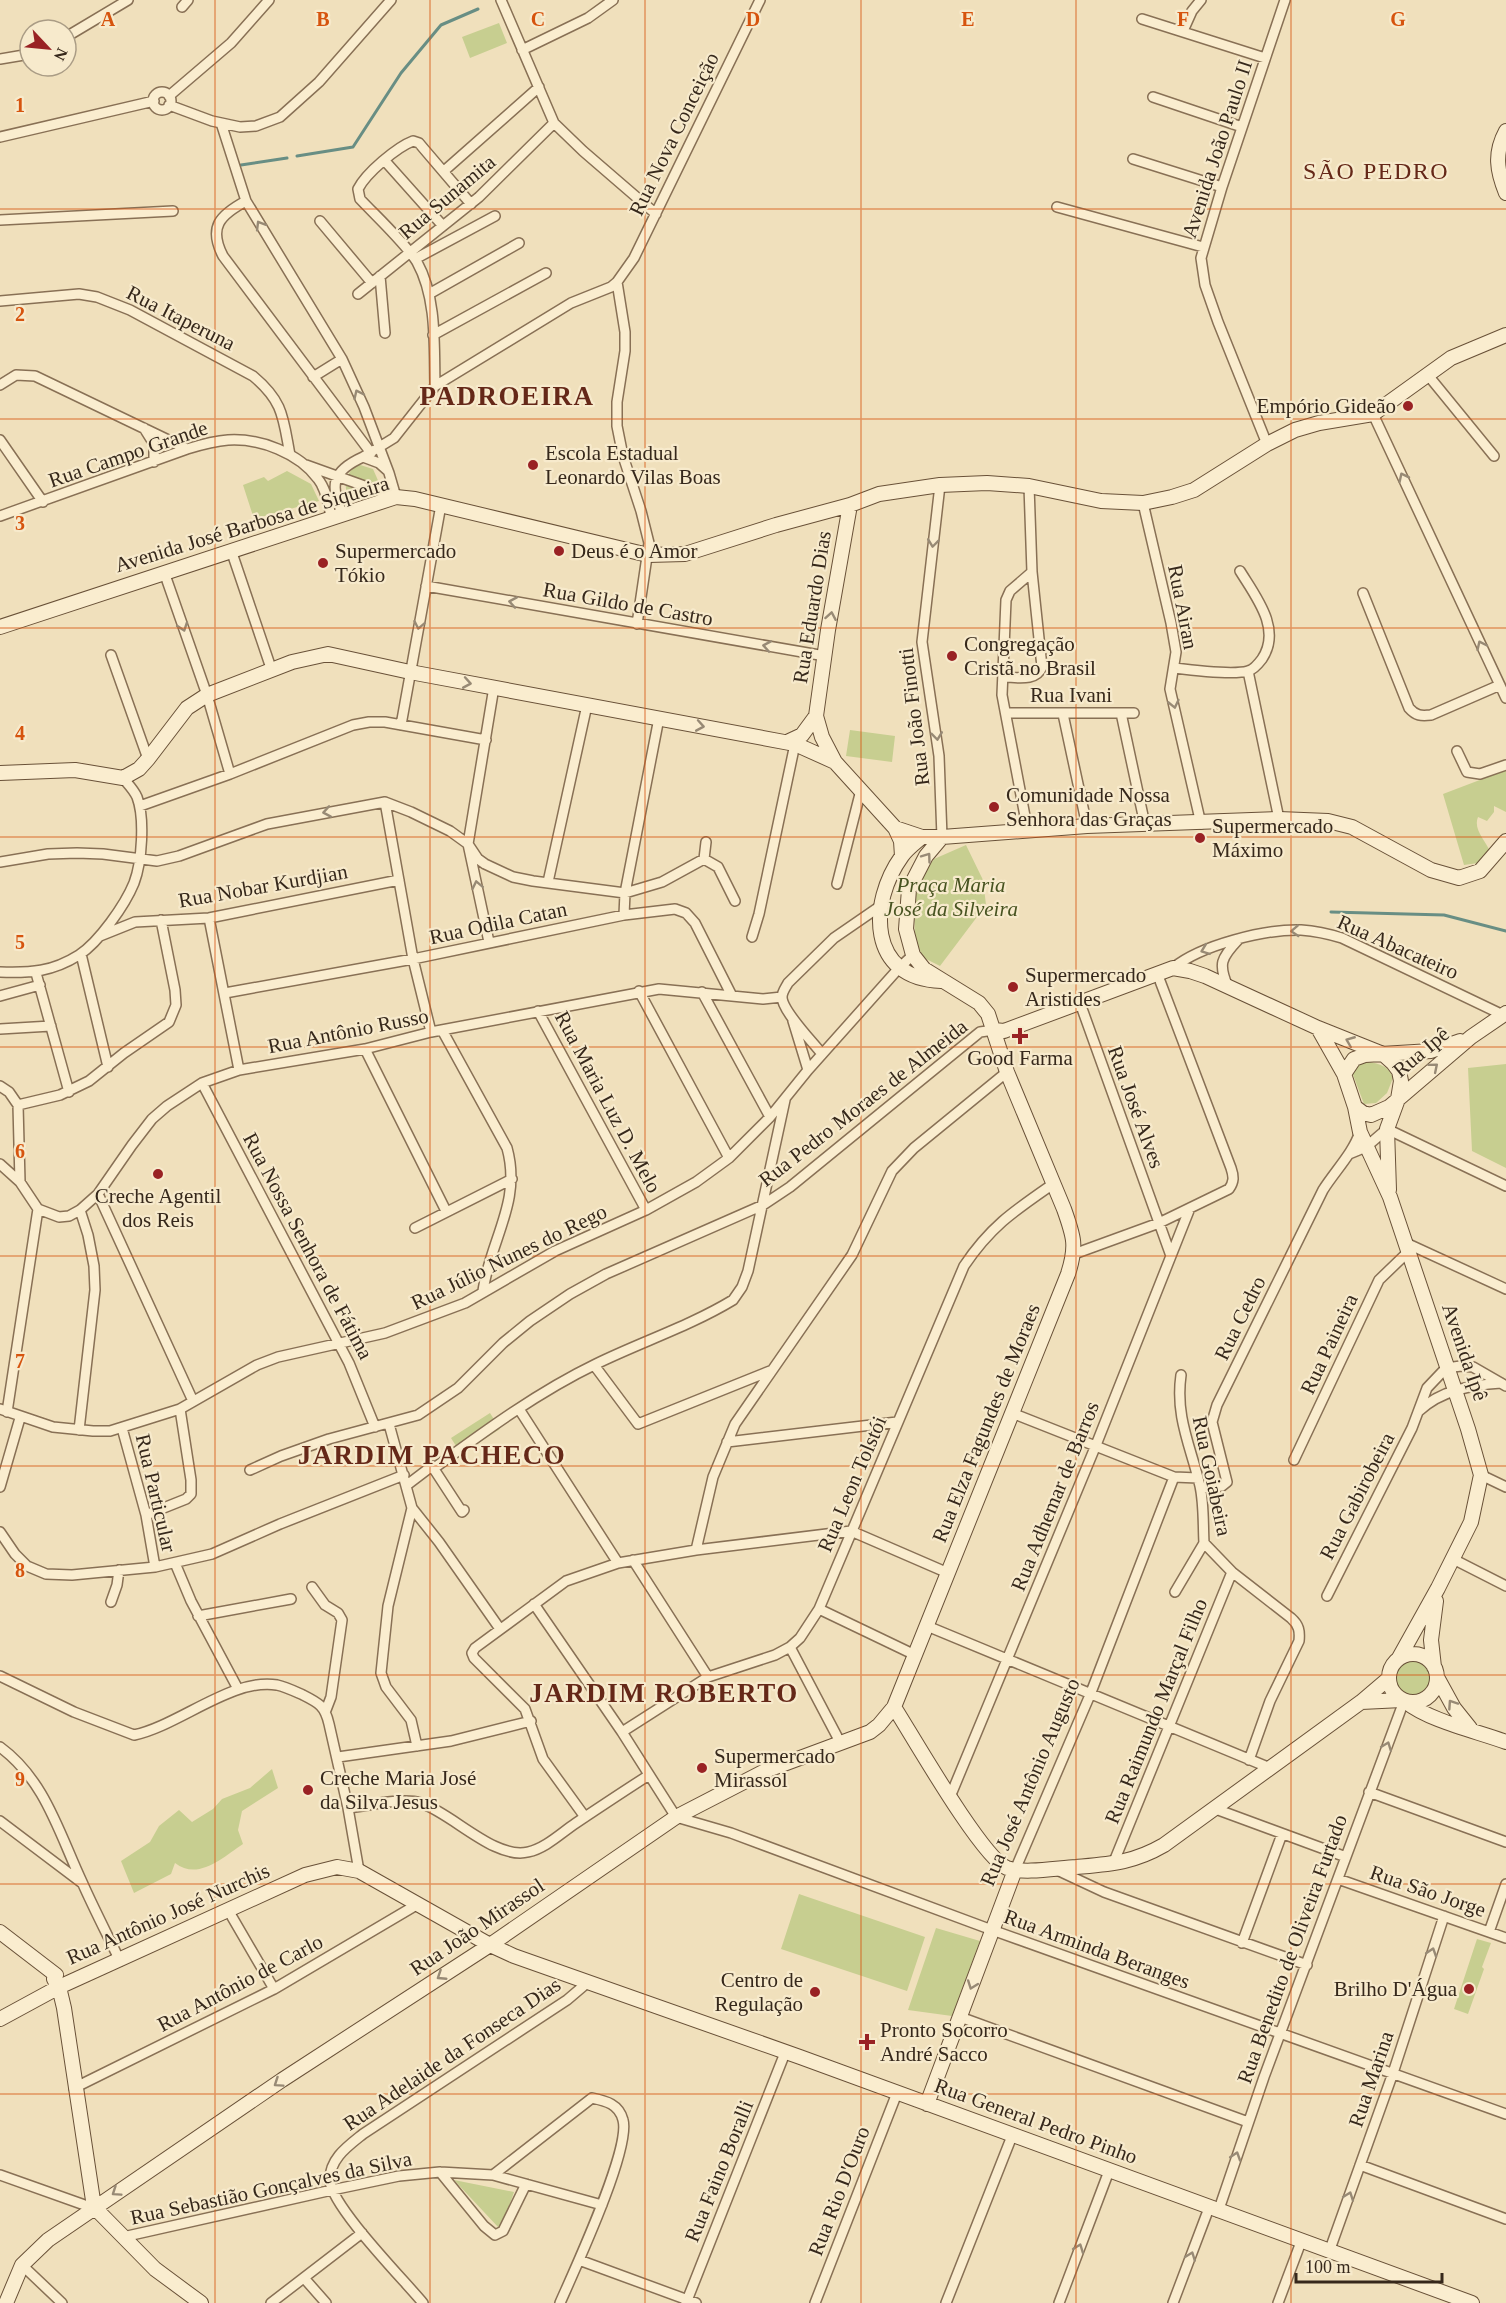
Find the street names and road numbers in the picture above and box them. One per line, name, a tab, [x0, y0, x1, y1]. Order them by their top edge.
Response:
street label: Rua Nova Conceição	[624, 49, 724, 219]
street label: Avenida João Paulo II	[1177, 57, 1257, 241]
street label: Rua Sunamita	[394, 149, 501, 244]
street label: Rua Itaperuna	[123, 280, 240, 356]
street label: Rua Campo Grande	[45, 416, 211, 492]
street label: Avenida José Barbosa de Siqueira	[112, 471, 393, 577]
street label: Rua Eduardo Dias	[788, 529, 836, 685]
street label: Rua Airan	[1163, 563, 1203, 652]
street label: Rua Gildo de Castro	[541, 577, 715, 631]
street label: Rua João Finotti	[894, 646, 934, 787]
street label: Rua Ivani	[1030, 683, 1112, 707]
street label: Rua Nobar Kurdjian	[176, 859, 350, 913]
street label: Rua Odila Catan	[427, 897, 569, 949]
street label: Rua Abacateiro	[1334, 910, 1462, 984]
street label: Rua Antônio Russo	[266, 1004, 430, 1058]
street label: Rua Maria Luz D. Melo	[550, 1007, 666, 1197]
street label: Rua Pedro Moraes de Almeida	[754, 1014, 972, 1192]
street label: Rua Ipê	[1388, 1022, 1454, 1082]
street label: Rua José Alves	[1103, 1043, 1169, 1171]
street label: Rua Nossa Senhora de Fátima	[238, 1129, 378, 1364]
street label: Rua Júlio Nunes do Rego	[407, 1199, 611, 1315]
street label: Rua Cedro	[1209, 1272, 1271, 1364]
street label: Rua Paineira	[1295, 1289, 1363, 1398]
street label: Rua Elza Fagundes de Moraes	[927, 1300, 1045, 1546]
street label: Avenida Ipê	[1437, 1300, 1493, 1404]
street label: Rua Adhemar de Barros	[1006, 1398, 1104, 1594]
street label: Rua Leon Tolstói	[813, 1412, 891, 1555]
street label: Rua Goiabeira	[1188, 1414, 1237, 1539]
street label: Rua Gabirobeira	[1315, 1428, 1400, 1564]
street label: Rua Particular	[131, 1431, 181, 1555]
street label: Rua Raimundo Marçal Filho	[1100, 1595, 1212, 1827]
street label: Rua José Antônio Augusto	[975, 1674, 1085, 1890]
street label: Rua Benedito de Oliveira Furtado	[1232, 1811, 1352, 2087]
street label: Rua Antônio José Nurchis	[63, 1858, 273, 1970]
street label: Rua São Jorge	[1367, 1860, 1489, 1922]
street label: Rua João Mirassol	[405, 1873, 549, 1981]
street label: Rua Arminda Beranges	[1001, 1904, 1193, 1994]
street label: Rua Antônio de Carlo	[153, 1929, 327, 2037]
street label: Rua Adelaide da Fonseca Dias	[339, 1972, 565, 2136]
street label: Rua Marina	[1343, 2027, 1399, 2130]
street label: Rua General Pedro Pinho	[931, 2073, 1141, 2169]
street label: Rua Faino Boralli	[680, 2097, 758, 2245]
street label: Rua Rio D'Ouro	[803, 2123, 875, 2259]
street label: Rua Sebastião Gonçalves da Silva	[128, 2146, 414, 2230]

